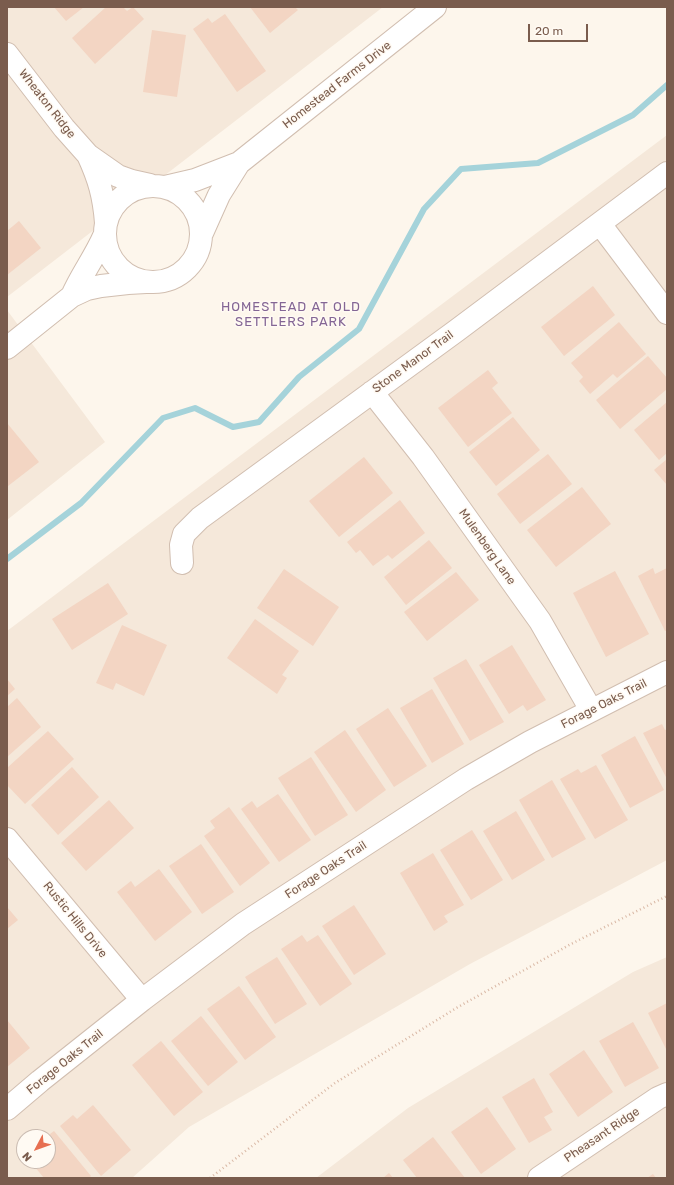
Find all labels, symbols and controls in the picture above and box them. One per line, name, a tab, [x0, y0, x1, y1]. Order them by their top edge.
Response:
scale bar	[530, 16, 590, 42]
text: 20 m	[535, 24, 563, 38]
street label: Homestead Farms Drive	[280, 38, 394, 132]
street label: Wheaton Ridge	[16, 67, 78, 141]
district label: HOMESTEAD AT OLD SETTLERS PARK	[221, 299, 361, 330]
street label: Stone Manor Trail	[370, 328, 456, 396]
street label: Mulenberg Lane	[455, 506, 519, 588]
street label: Forage Oaks Trail	[559, 676, 649, 732]
street label: Forage Oaks Trail	[282, 838, 370, 902]
street label: Rustic Hills Drive	[40, 879, 110, 961]
street label: Forage Oaks Trail	[24, 1027, 106, 1097]
street label: Pheasant Ridge	[562, 1105, 642, 1165]
north arrow	[16, 1129, 56, 1169]
text: N	[20, 1149, 35, 1164]

